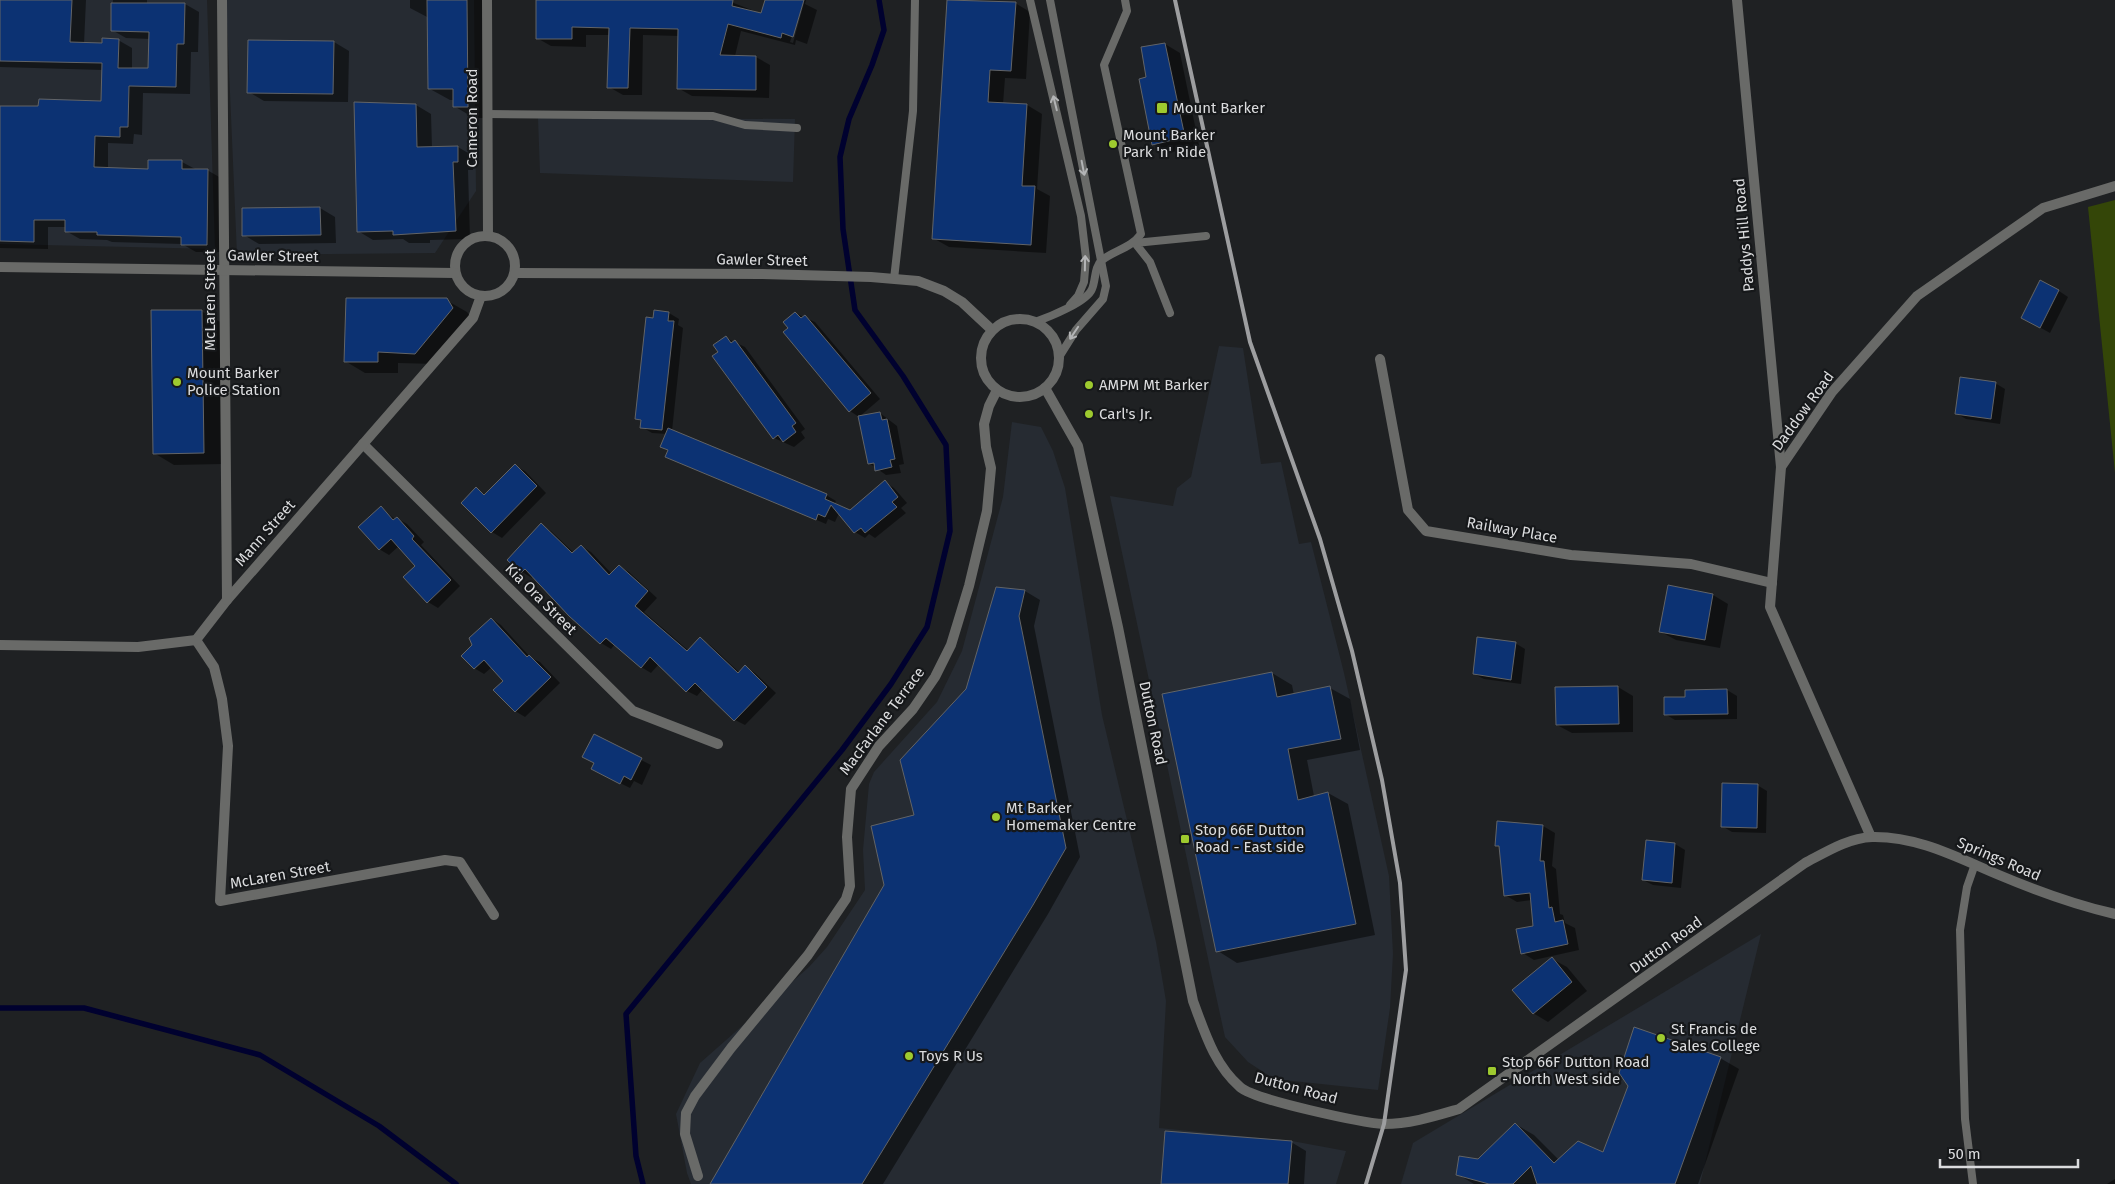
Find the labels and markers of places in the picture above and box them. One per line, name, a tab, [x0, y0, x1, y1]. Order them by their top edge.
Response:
place label: Mount Barker	[1173, 99, 1265, 117]
marker: Mount Barker	[1155, 101, 1169, 115]
place label: Mount Barker Park 'n' Ride	[1123, 126, 1215, 161]
marker: Mount Barker Park 'n' Ride	[1107, 138, 1119, 150]
place label: Mount Barker Police Station	[187, 364, 281, 399]
marker: Mount Barker Police Station	[171, 376, 183, 388]
place label: AMPM Mt Barker	[1099, 376, 1209, 394]
marker: AMPM Mt Barker	[1083, 379, 1095, 391]
place label: Carl's Jr.	[1099, 405, 1152, 423]
marker: Carl's Jr.	[1083, 408, 1095, 420]
place label: Mt Barker Homemaker Centre	[1006, 799, 1137, 834]
marker: Mt Barker Homemaker Centre	[990, 811, 1002, 823]
place label: Stop 66E Dutton Road - East side	[1195, 821, 1305, 856]
marker: Stop 66E Dutton Road - East side	[1179, 833, 1191, 845]
place label: St Francis de Sales College	[1671, 1020, 1760, 1055]
marker: St Francis de Sales College	[1655, 1032, 1667, 1044]
place label: Toys R Us	[919, 1047, 983, 1065]
marker: Toys R Us	[903, 1050, 915, 1062]
place label: Stop 66F Dutton Road - North West side	[1502, 1053, 1649, 1088]
marker: Stop 66F Dutton Road - North West side	[1486, 1065, 1498, 1077]

